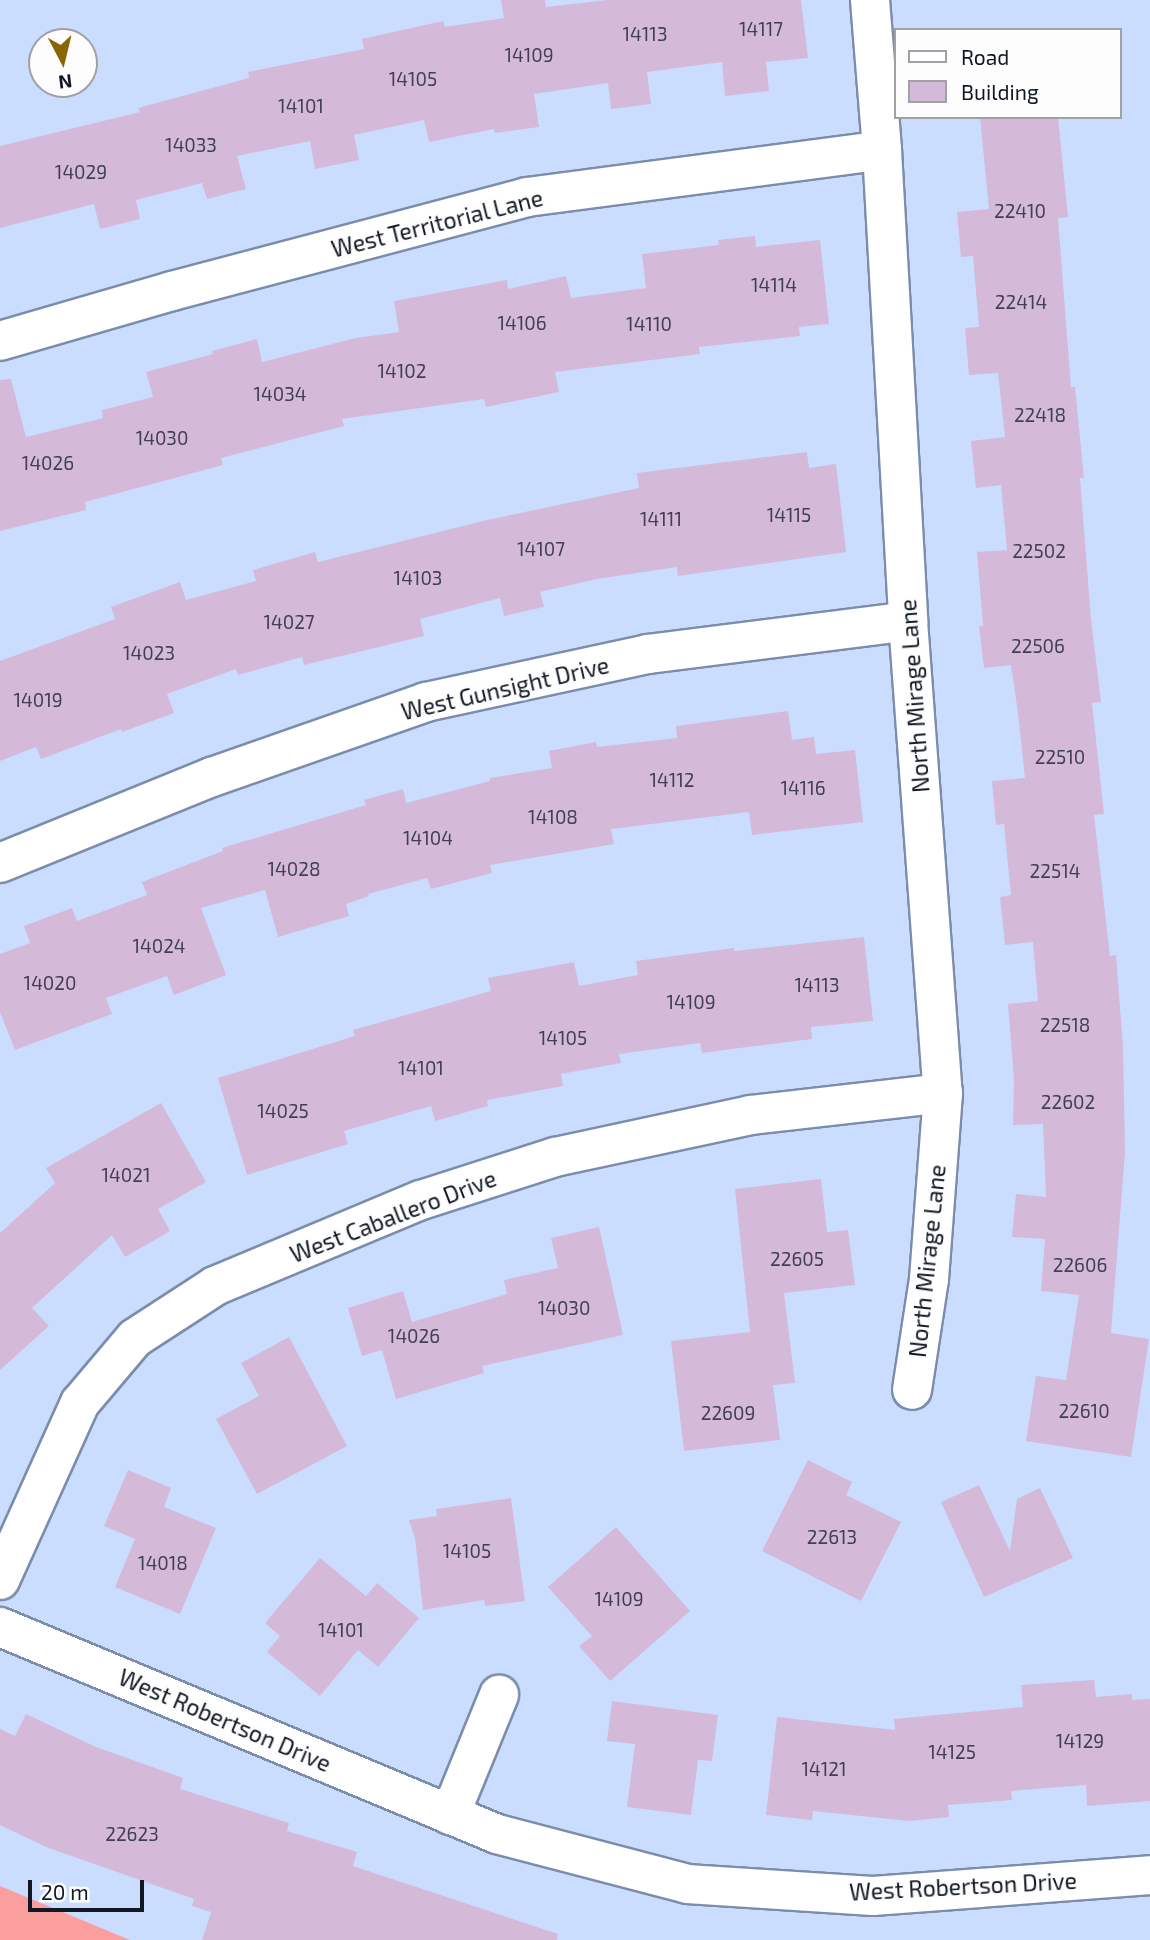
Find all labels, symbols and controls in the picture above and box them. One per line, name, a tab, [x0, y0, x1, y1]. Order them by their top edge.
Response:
house number: 14117	[739, 18, 783, 40]
house number: 14113	[623, 23, 667, 45]
north arrow	[28, 28, 98, 98]
legend	[894, 28, 1122, 119]
house number: 14109	[504, 44, 554, 66]
text: Road	[961, 44, 1009, 69]
house number: 14105	[389, 68, 437, 90]
text: N	[57, 70, 74, 95]
text: Building	[961, 79, 1039, 104]
house number: 14101	[278, 95, 324, 117]
house number: 14033	[165, 134, 217, 156]
house number: 14029	[55, 161, 107, 183]
street label: West Territorial Lane	[328, 183, 546, 263]
house number: 22410	[994, 200, 1046, 222]
house number: 14114	[751, 274, 797, 296]
house number: 22414	[995, 291, 1047, 313]
house number: 14106	[497, 312, 547, 334]
house number: 14110	[626, 313, 672, 335]
house number: 14102	[378, 360, 426, 382]
house number: 14034	[254, 383, 306, 405]
house number: 22418	[1014, 404, 1066, 426]
house number: 14030	[136, 427, 188, 449]
house number: 14026	[22, 452, 74, 474]
house number: 14115	[767, 504, 811, 526]
house number: 14111	[640, 508, 682, 530]
house number: 14107	[517, 538, 565, 560]
house number: 22502	[1012, 540, 1066, 562]
house number: 14103	[394, 567, 442, 589]
street label: North Mirage Lane	[893, 598, 935, 794]
house number: 14027	[263, 611, 315, 633]
house number: 22506	[1011, 635, 1065, 657]
house number: 14023	[123, 642, 175, 664]
street label: West Gunsight Drive	[398, 651, 612, 725]
house number: 14019	[13, 689, 63, 711]
house number: 22510	[1035, 746, 1085, 768]
house number: 14112	[649, 769, 695, 791]
house number: 14116	[780, 777, 826, 799]
house number: 14108	[528, 806, 578, 828]
house number: 14104	[403, 827, 453, 849]
house number: 14028	[268, 858, 320, 880]
house number: 22514	[1030, 860, 1080, 882]
house number: 14024	[132, 935, 186, 957]
house number: 14020	[24, 972, 76, 994]
house number: 14113	[795, 974, 839, 996]
house number: 14109	[666, 991, 716, 1013]
house number: 22518	[1040, 1014, 1090, 1036]
house number: 14105	[539, 1027, 587, 1049]
house number: 14101	[398, 1057, 444, 1079]
house number: 22602	[1041, 1091, 1095, 1113]
house number: 14025	[257, 1100, 309, 1122]
street label: North Mirage Lane	[903, 1163, 951, 1359]
house number: 14021	[102, 1164, 150, 1186]
street label: West Caballero Drive	[286, 1164, 500, 1268]
house number: 22605	[770, 1248, 824, 1270]
house number: 22606	[1053, 1254, 1107, 1276]
house number: 14030	[538, 1297, 590, 1319]
house number: 14026	[388, 1325, 440, 1347]
house number: 22610	[1058, 1400, 1110, 1422]
house number: 22609	[701, 1402, 755, 1424]
house number: 22613	[807, 1526, 857, 1548]
house number: 14105	[443, 1540, 491, 1562]
house number: 14018	[138, 1552, 188, 1574]
house number: 14109	[594, 1588, 644, 1610]
house number: 14101	[318, 1619, 364, 1641]
street label: West Robertson Drive	[115, 1663, 335, 1777]
house number: 14129	[1056, 1730, 1104, 1752]
house number: 14125	[928, 1741, 976, 1763]
house number: 14121	[801, 1758, 847, 1780]
house number: 22623	[105, 1823, 159, 1845]
street label: West Robertson Drive	[849, 1866, 1077, 1906]
scale bar	[32, 1867, 147, 1911]
text: 20 m	[41, 1879, 89, 1904]

